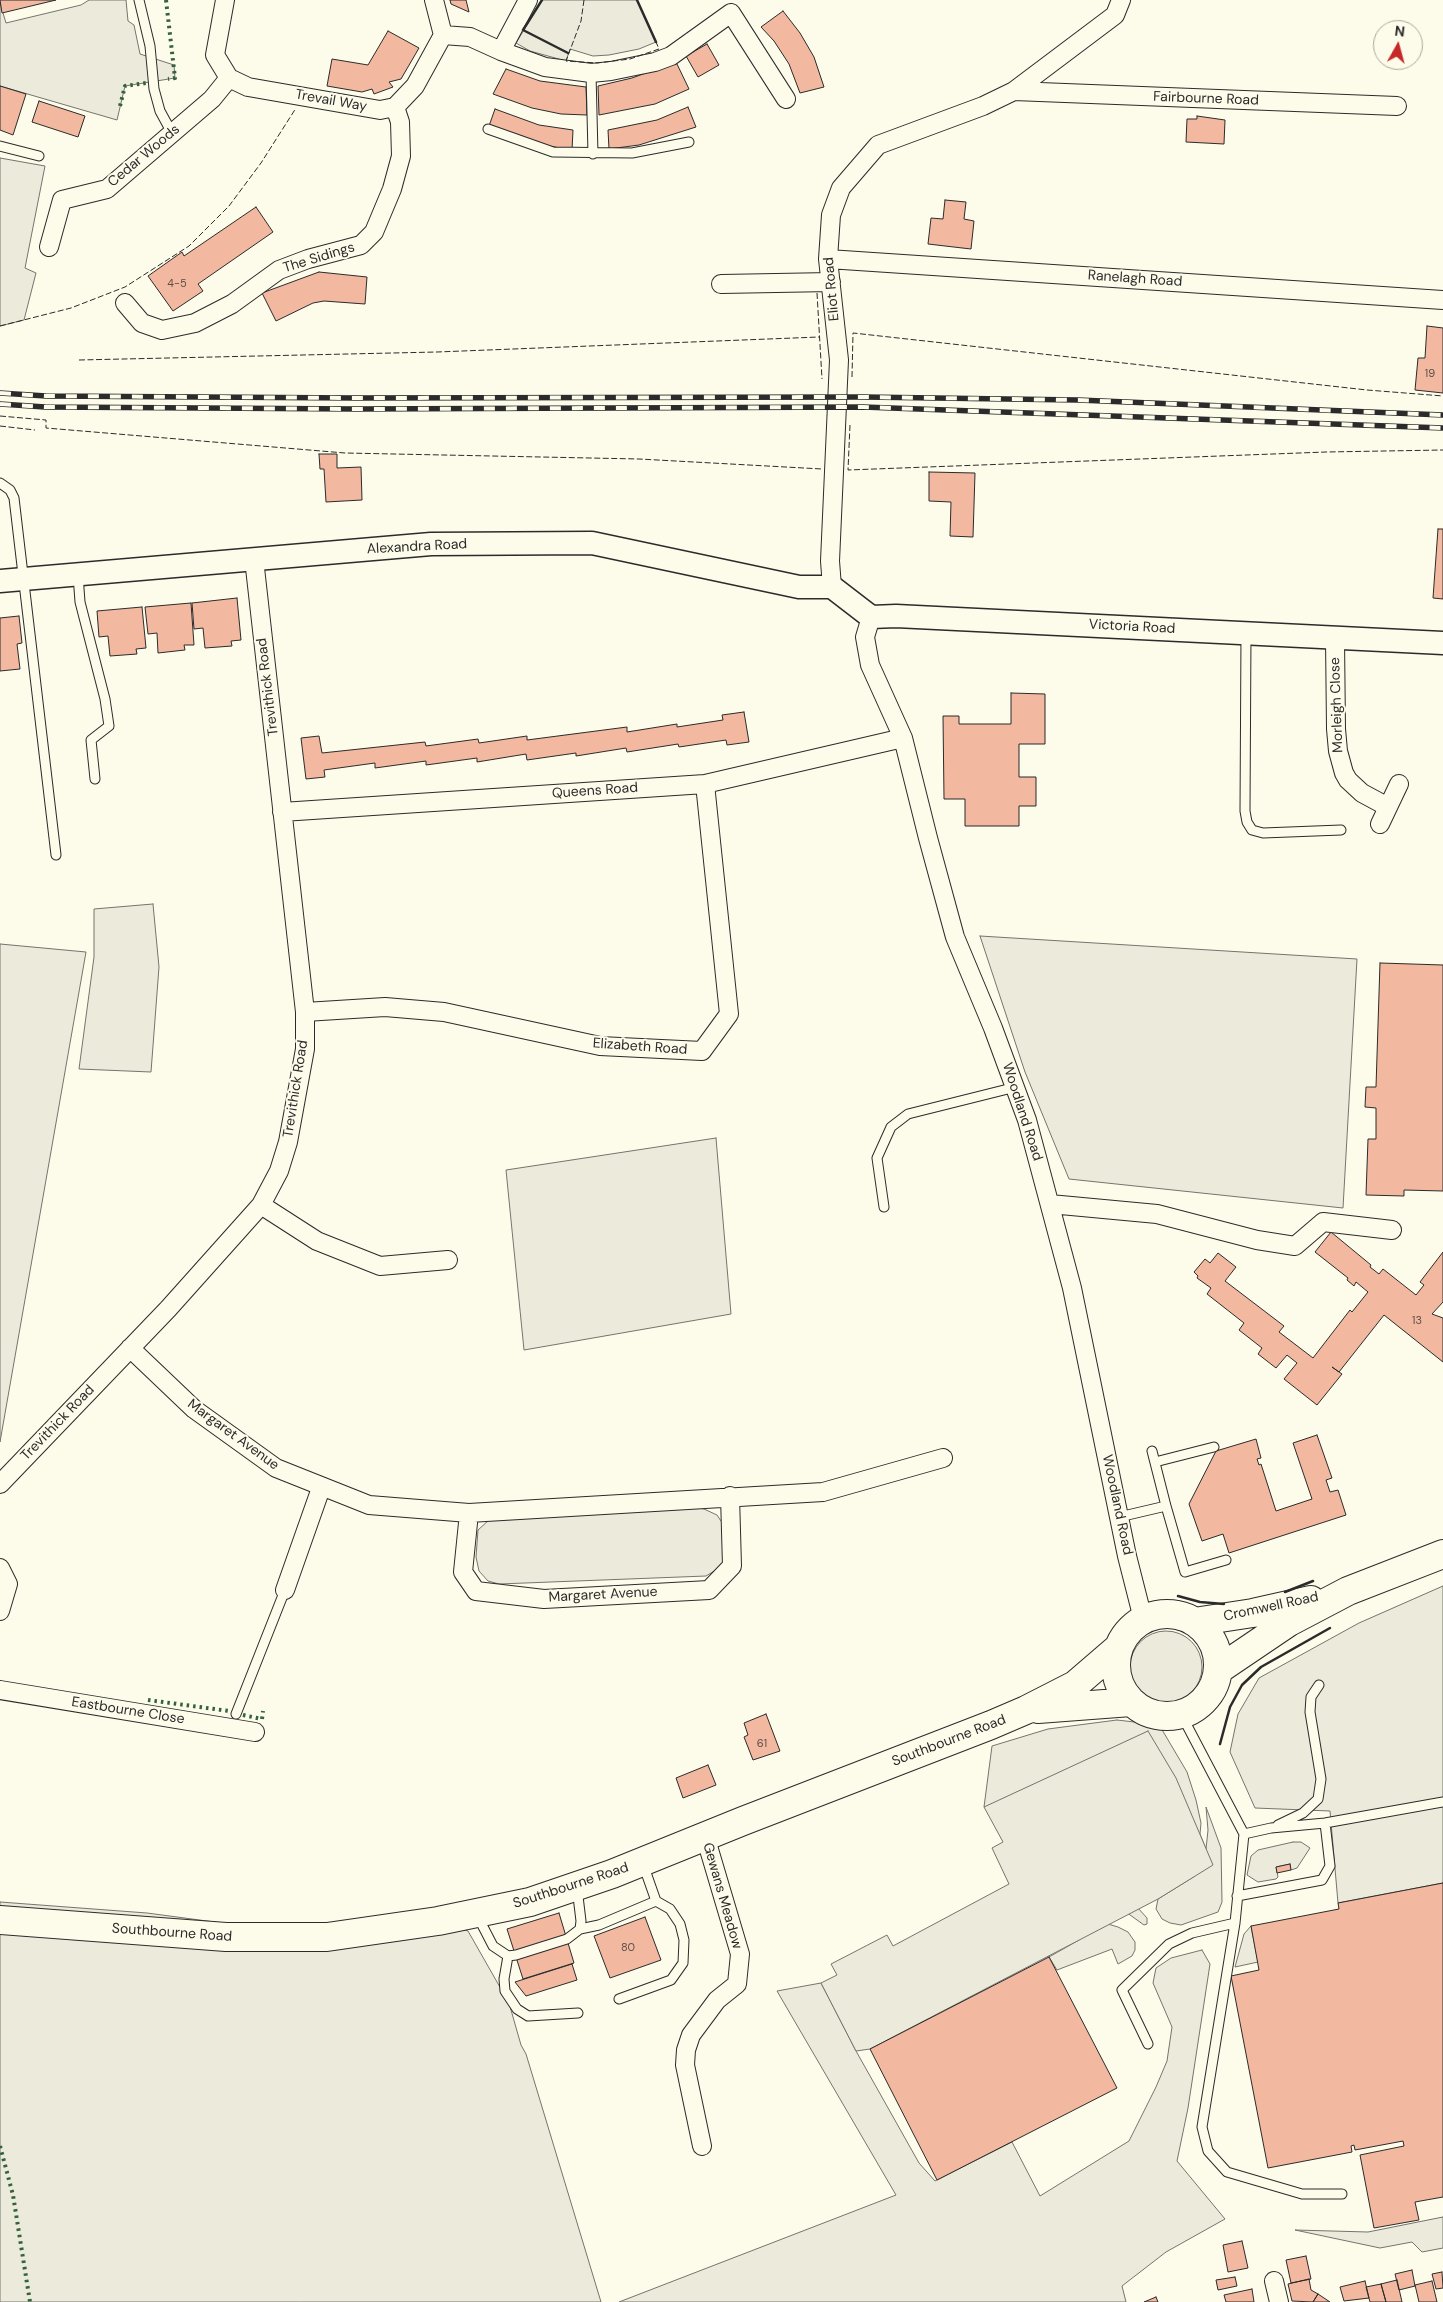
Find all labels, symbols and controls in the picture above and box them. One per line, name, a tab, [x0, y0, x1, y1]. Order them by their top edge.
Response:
north arrow	[1373, 20, 1423, 70]
text: N	[1394, 22, 1406, 41]
street label: Trevail Way	[294, 86, 368, 116]
street label: Fairbourne Road	[1153, 89, 1259, 109]
street label: Cedar Woods	[105, 121, 183, 191]
street label: The Sidings	[281, 239, 357, 277]
street label: Eliot Road	[821, 256, 843, 322]
street label: Ranelagh Road	[1087, 267, 1183, 291]
house number: 4-5	[167, 277, 187, 291]
house number: 19	[1425, 367, 1435, 381]
street label: Alexandra Road	[366, 536, 468, 558]
street label: Victoria Road	[1088, 616, 1176, 638]
street label: Trevithick Road	[254, 637, 282, 737]
street label: Morleigh Close	[1327, 657, 1347, 753]
street label: Queens Road	[551, 780, 639, 802]
street label: Elizabeth Road	[592, 1035, 688, 1059]
street label: Trevithick Road	[280, 1039, 312, 1139]
street label: Woodland Road	[998, 1061, 1046, 1163]
house number: 13	[1412, 1314, 1422, 1328]
street label: Trevithick Road	[18, 1382, 98, 1464]
street label: Margaret Avenue	[184, 1396, 282, 1474]
street label: Woodland Road	[1098, 1453, 1136, 1557]
street label: Margaret Avenue	[548, 1584, 658, 1606]
street label: Cromwell Road	[1222, 1589, 1320, 1625]
street label: Eastbourne Close	[70, 1694, 186, 1728]
street label: Southbourne Road	[890, 1712, 1008, 1770]
house number: 61	[757, 1737, 767, 1751]
street label: Gewans Meadow	[699, 1841, 745, 1951]
street label: Southbourne Road	[511, 1859, 631, 1913]
street label: Southbourne Road	[111, 1920, 233, 1946]
house number: 80	[621, 1941, 635, 1955]

